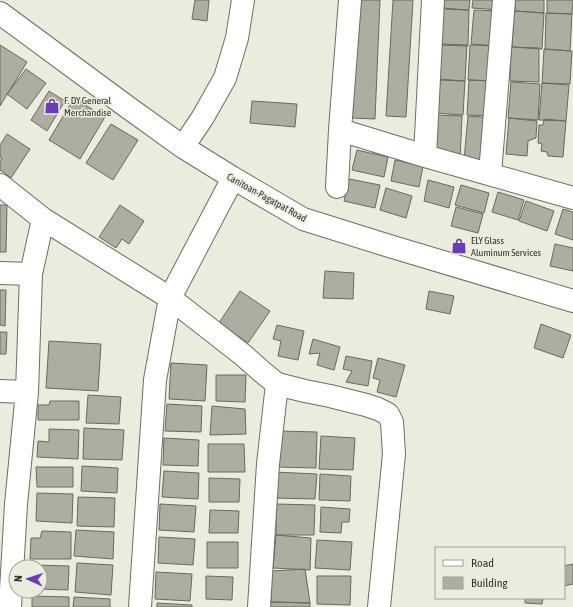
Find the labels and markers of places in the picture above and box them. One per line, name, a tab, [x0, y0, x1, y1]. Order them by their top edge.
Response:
place label: F. DY General Merchandise	[64, 95, 112, 118]
shop icon: F. DY General Merchandise	[43, 97, 61, 115]
place label: ELY Glass Aluminum Services	[471, 235, 541, 258]
shop icon: ELY Glass Aluminum Services	[450, 237, 468, 255]

